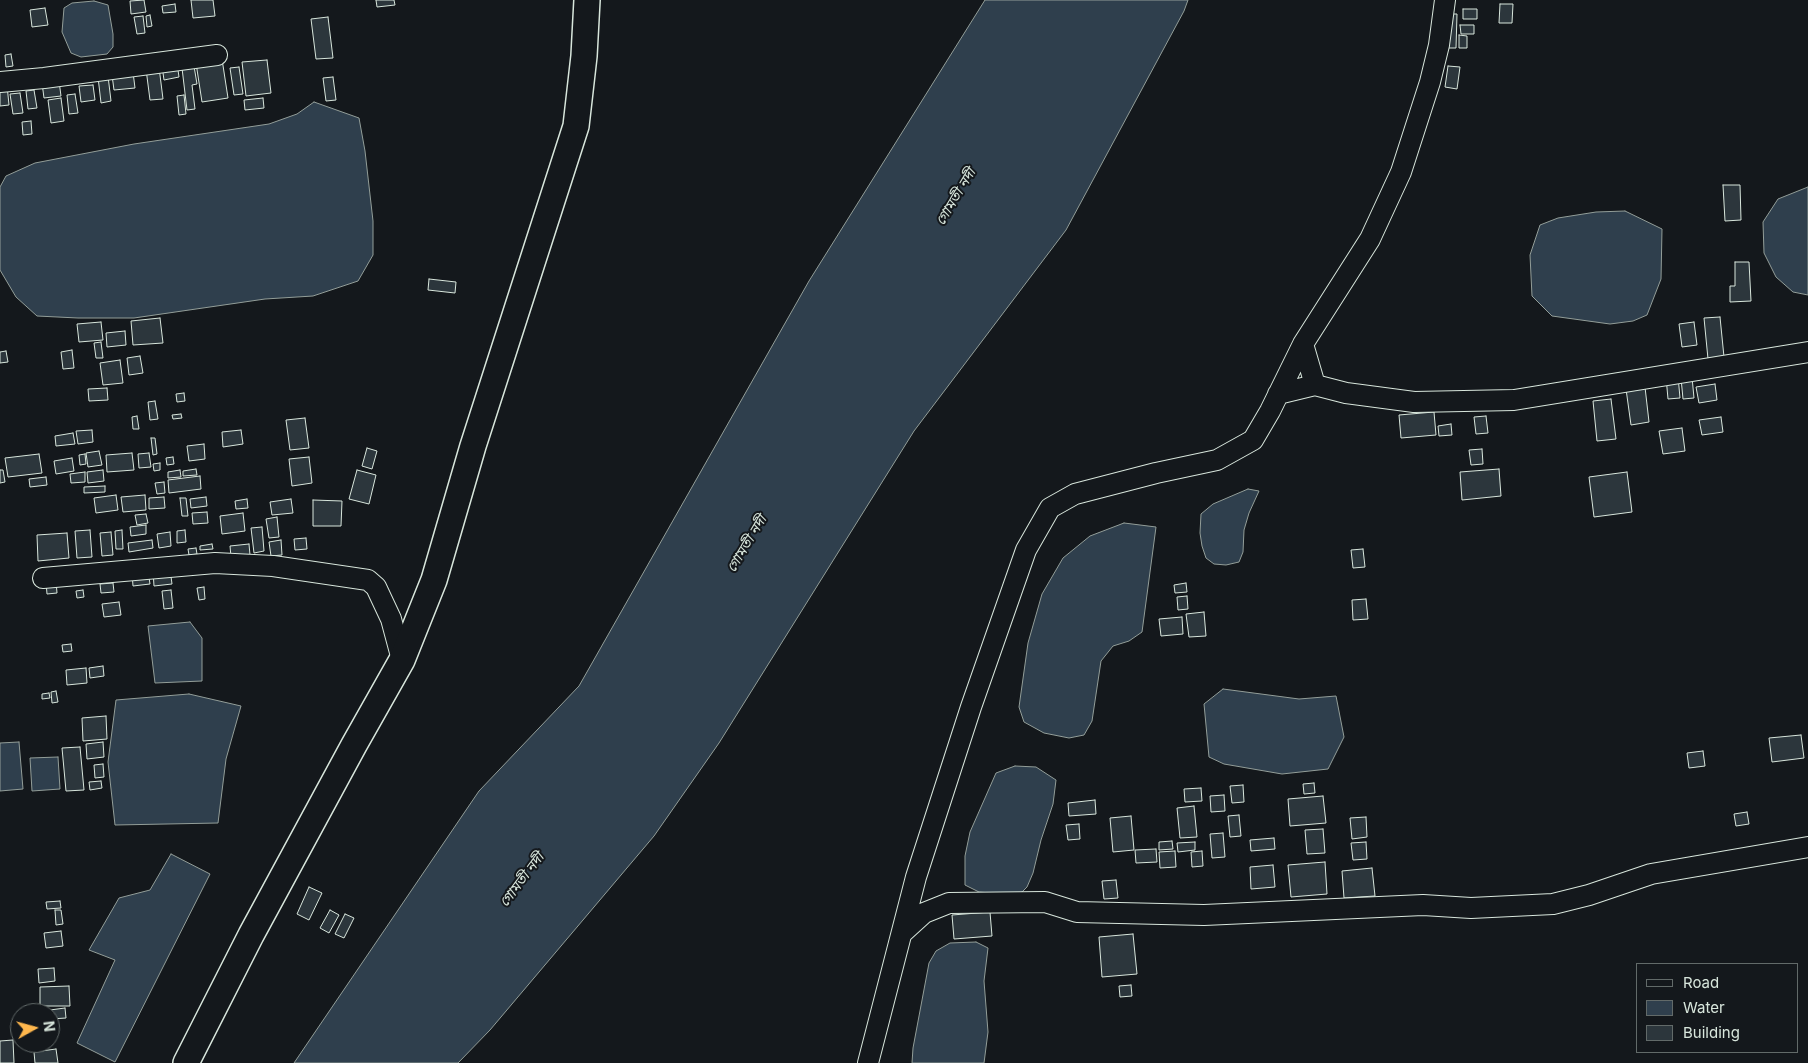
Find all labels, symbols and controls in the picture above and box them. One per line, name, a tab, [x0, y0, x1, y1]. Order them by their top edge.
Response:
water label: গোমতী নদী	[933, 166, 979, 228]
water label: গোমতী নদী	[724, 513, 770, 575]
water label: গোমতী নদী	[496, 850, 548, 910]
legend	[1636, 963, 1798, 1053]
text: Road	[1683, 973, 1719, 992]
text: Water	[1683, 998, 1725, 1017]
north arrow	[10, 1003, 60, 1053]
text: N	[40, 1020, 58, 1033]
text: Building	[1683, 1023, 1740, 1042]

